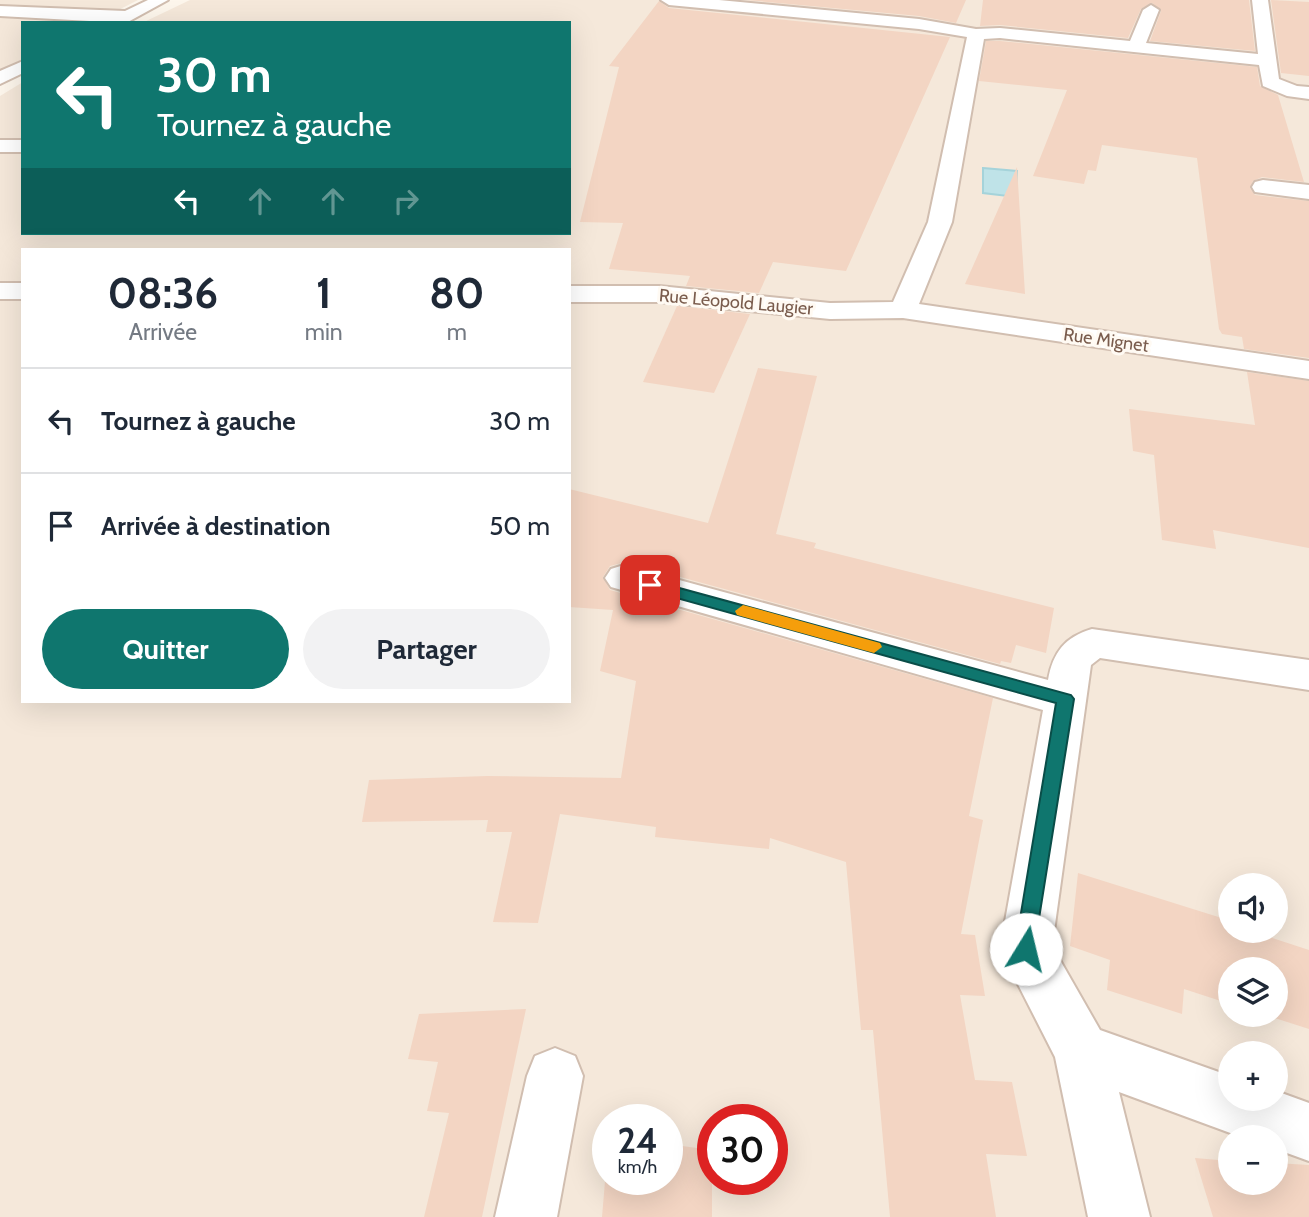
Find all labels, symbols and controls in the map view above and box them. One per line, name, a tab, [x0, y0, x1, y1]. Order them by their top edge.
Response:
text: 30 m	[157, 45, 272, 104]
icon: left	[42, 49, 133, 140]
text: Tournez à gauche	[157, 105, 391, 144]
icon: left	[168, 182, 206, 220]
icon: ahead	[241, 182, 279, 220]
icon: ahead	[314, 182, 352, 220]
icon: right	[387, 182, 425, 220]
text: 08:36	[108, 267, 218, 319]
text: 1	[316, 267, 332, 319]
text: 80	[429, 267, 484, 319]
street label: Rue Léopold Laugier	[658, 284, 814, 320]
text: Arrivée	[129, 318, 197, 346]
text: min	[305, 318, 343, 346]
text: m	[447, 318, 467, 346]
street label: Rue Mignet	[1062, 323, 1150, 357]
icon: left	[42, 402, 80, 440]
text: Tournez à gauche	[101, 405, 296, 437]
text: 30 m	[489, 405, 550, 437]
icon: arrive	[42, 507, 80, 545]
text: Arrivée à destination	[101, 510, 331, 542]
text: 50 m	[489, 510, 550, 542]
pin	[620, 555, 680, 615]
icon: arrive	[631, 566, 669, 604]
button: Quitter	[42, 609, 289, 689]
button: Partager	[303, 609, 550, 689]
map controls	[1218, 873, 1288, 1195]
button: sound	[1218, 873, 1288, 943]
position arrow	[989, 912, 1063, 986]
button: layers	[1218, 957, 1288, 1027]
button: +	[1218, 1041, 1288, 1111]
speed limit sign: 30	[697, 1104, 788, 1195]
text: 24	[617, 1119, 658, 1162]
button: −	[1218, 1125, 1288, 1195]
text: km/h	[618, 1156, 657, 1178]

